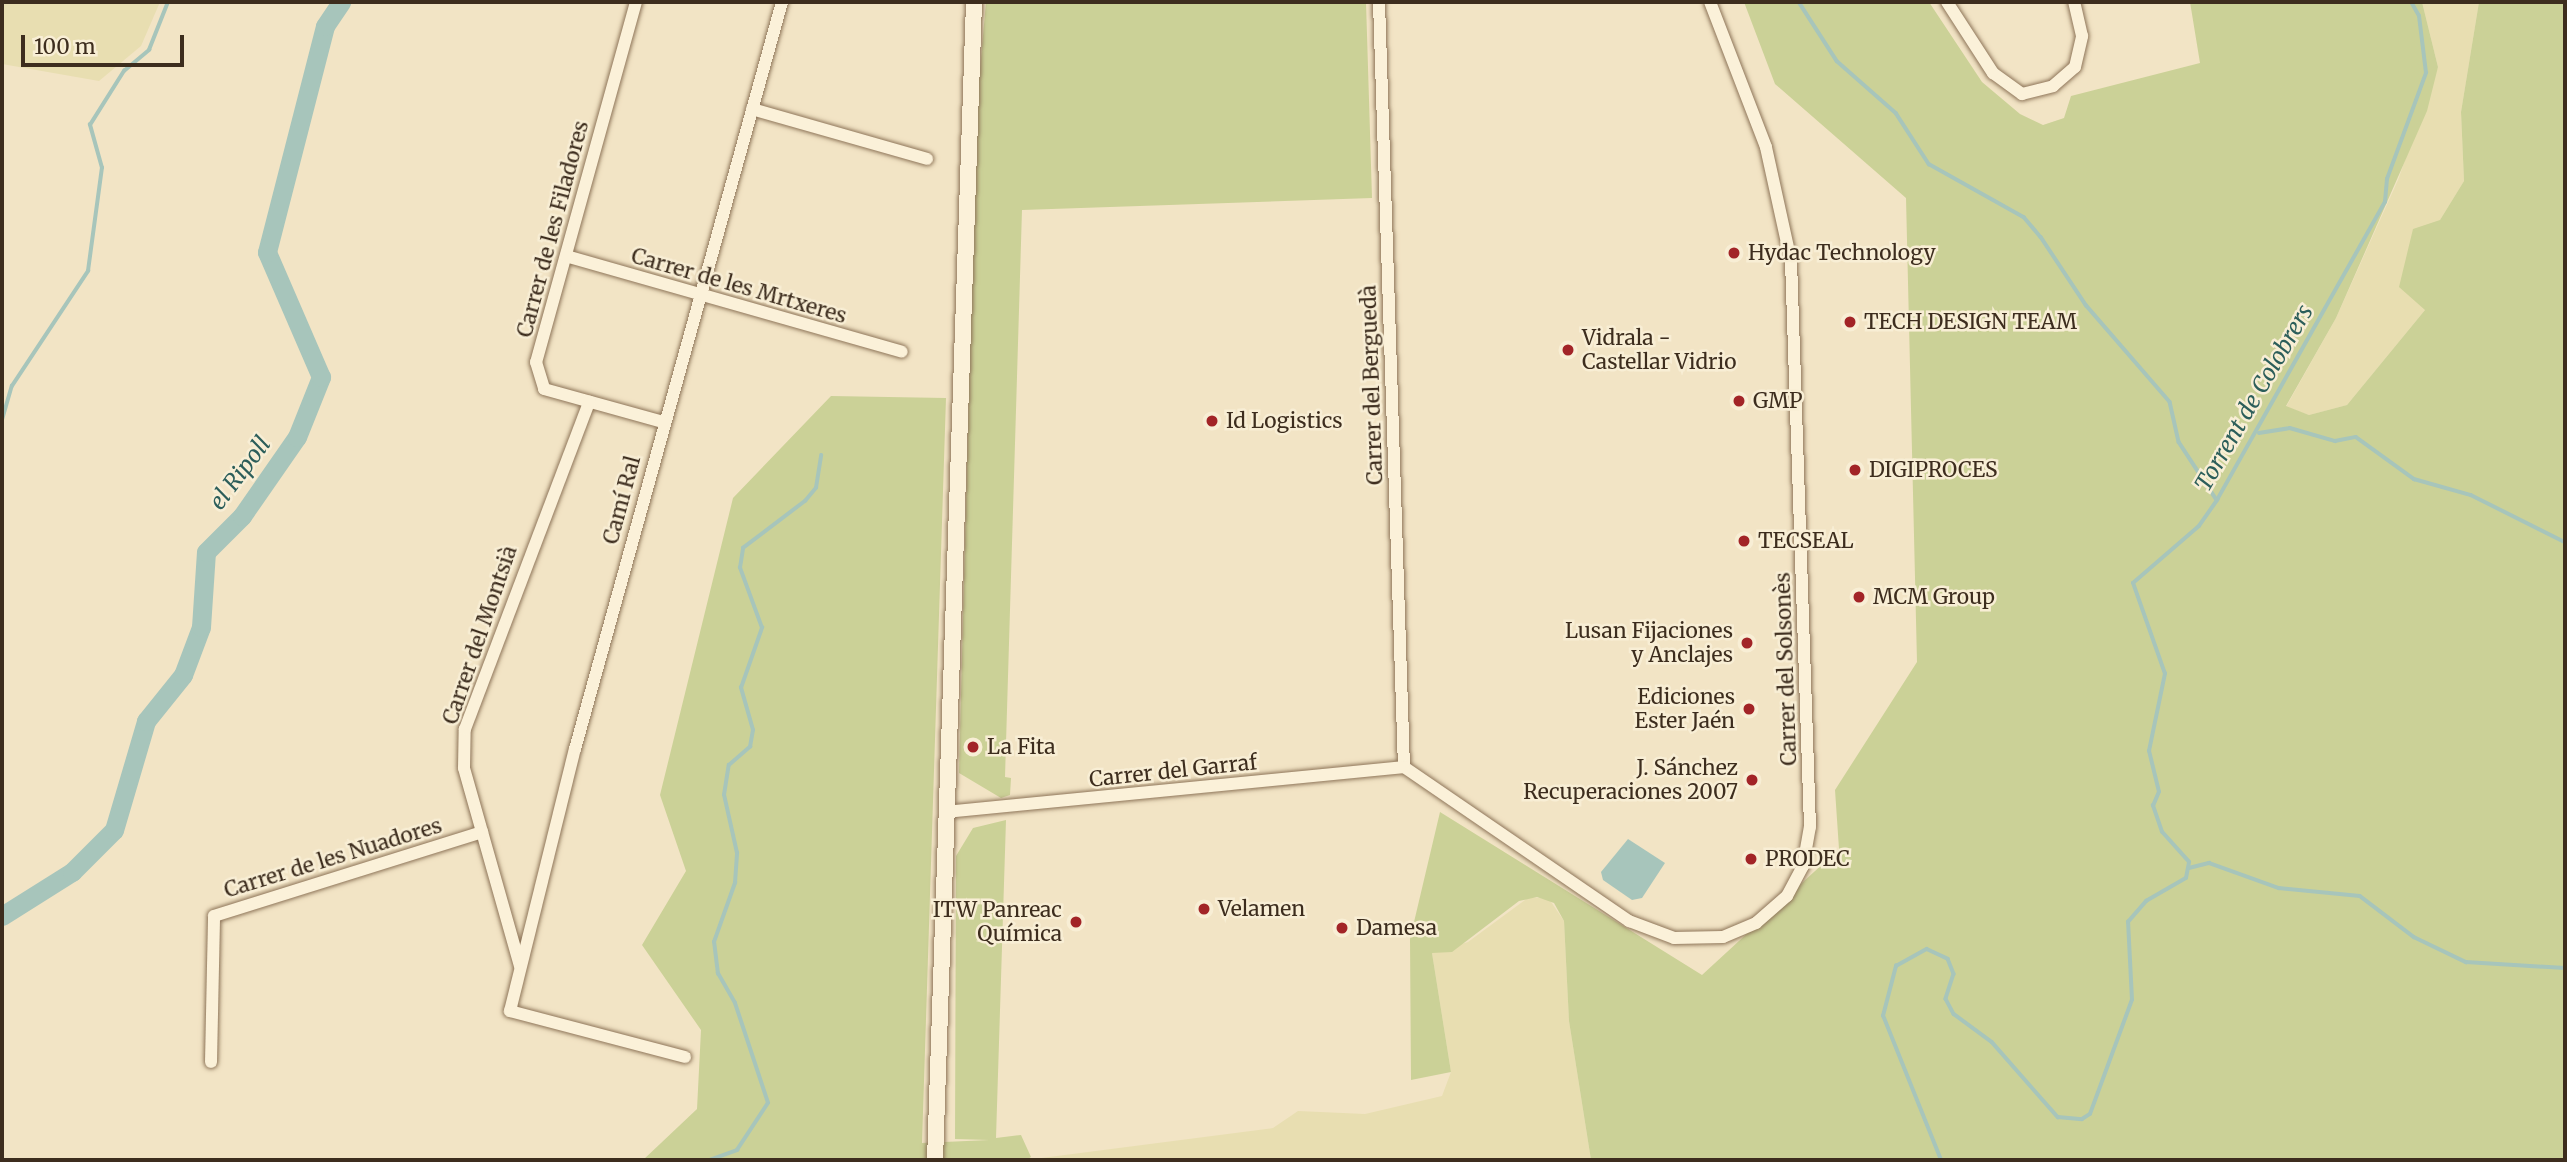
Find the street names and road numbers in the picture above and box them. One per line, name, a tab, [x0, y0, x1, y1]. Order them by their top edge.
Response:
street label: Carrer de les Filadores	[512, 118, 594, 340]
street label: Carrer de les Mrtxeres	[628, 243, 850, 329]
street label: Carrer del Berguedà	[1356, 285, 1388, 485]
street label: Camí Ral	[598, 453, 646, 547]
street label: Carrer del Montsià	[438, 542, 522, 728]
street label: Carrer del Solsonès	[1770, 572, 1802, 766]
street label: Carrer del Garraf	[1088, 750, 1258, 792]
street label: Carrer de les Nuadores	[221, 813, 445, 903]

